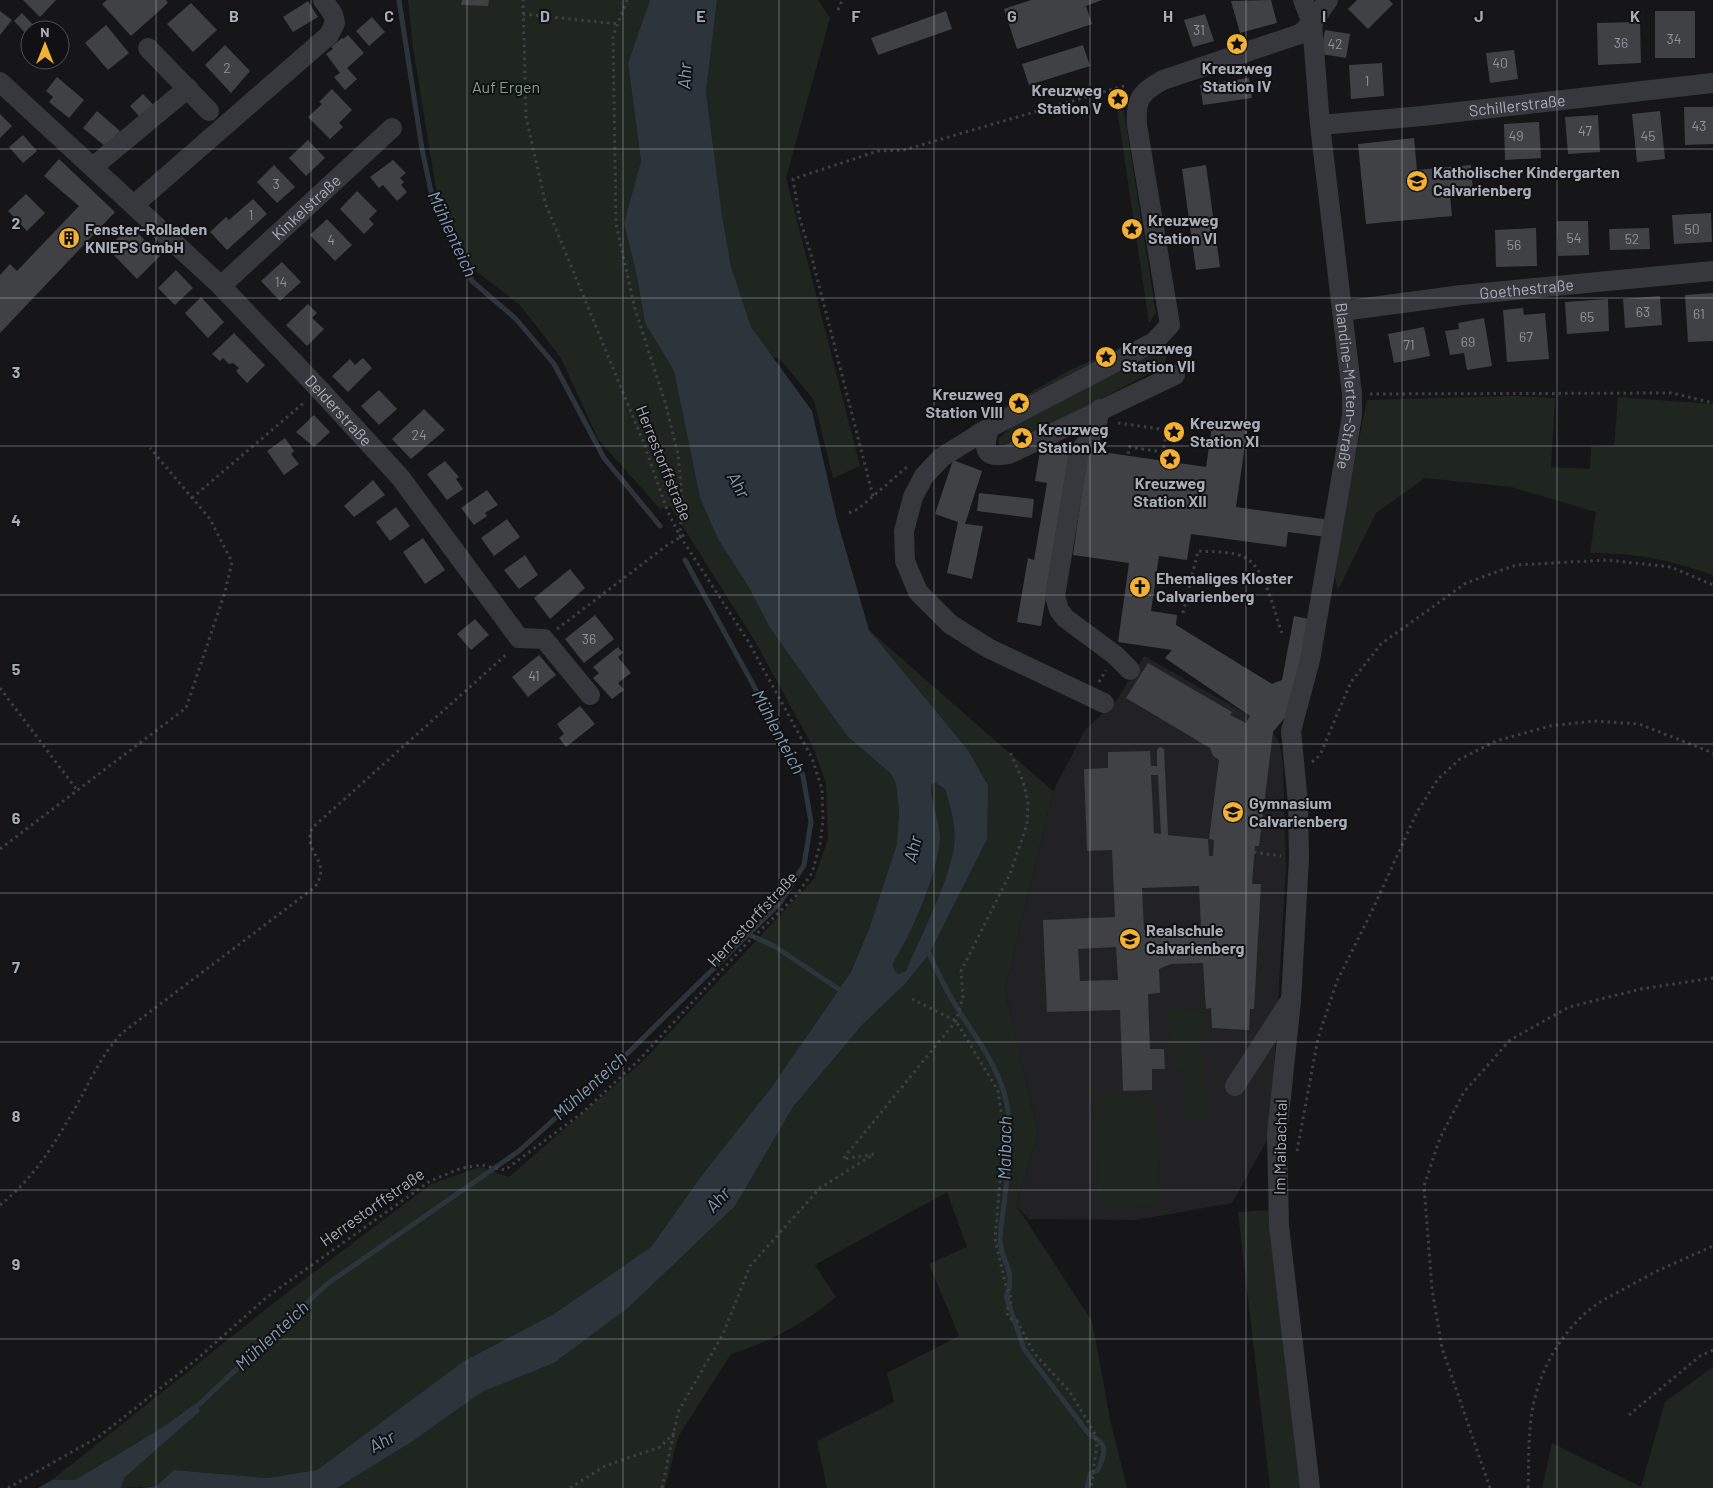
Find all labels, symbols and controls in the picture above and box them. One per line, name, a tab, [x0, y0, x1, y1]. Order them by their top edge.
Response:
text: B	[229, 6, 239, 25]
text: C	[384, 6, 394, 25]
text: D	[540, 6, 550, 25]
text: E	[696, 6, 706, 25]
text: F	[852, 6, 861, 25]
text: G	[1007, 6, 1017, 25]
text: H	[1163, 6, 1173, 25]
text: I	[1322, 6, 1326, 25]
text: J	[1474, 6, 1484, 25]
text: K	[1630, 6, 1640, 25]
north arrow	[20, 20, 70, 70]
house number: 31	[1193, 21, 1205, 38]
text: N	[40, 23, 50, 40]
house number: 34	[1667, 30, 1681, 47]
place icon: Kreuzweg Station IV	[1225, 32, 1249, 56]
house number: 36	[1614, 34, 1628, 51]
house number: 42	[1327, 35, 1343, 52]
house number: 40	[1492, 54, 1508, 71]
place label: Kreuzweg Station IV	[1202, 58, 1272, 95]
house number: 2	[223, 59, 231, 76]
water label: Ahr	[672, 62, 696, 90]
house number: 1	[1365, 72, 1369, 89]
park label: Auf Ergen	[472, 77, 540, 96]
place label: Kreuzweg Station V	[1032, 80, 1102, 117]
place icon: Kreuzweg Station V	[1106, 87, 1130, 111]
street label: Schillerstraße	[1468, 90, 1566, 120]
house number: 43	[1692, 117, 1706, 134]
house number: 47	[1578, 122, 1592, 139]
house number: 49	[1508, 127, 1524, 144]
house number: 45	[1641, 127, 1655, 144]
place label: Katholischer Kindergarten Calvarienberg	[1433, 162, 1620, 199]
school or university icon: Katholischer Kindergarten Calvarienberg	[1405, 169, 1429, 193]
street label: Kinkelstraße	[267, 170, 344, 244]
house number: 3	[272, 175, 280, 192]
water label: Mühlenteich	[423, 187, 482, 280]
house number: 1	[249, 206, 253, 223]
place label: Kreuzweg Station VI	[1148, 210, 1218, 247]
text: 2	[12, 213, 21, 232]
place icon: Kreuzweg Station VI	[1120, 217, 1144, 241]
place label: Fenster-Rolladen KNIEPS GmbH	[85, 219, 207, 256]
house number: 50	[1684, 220, 1700, 237]
building icon: Fenster-Rolladen KNIEPS GmbH	[57, 226, 81, 250]
house number: 54	[1567, 229, 1581, 246]
house number: 52	[1625, 230, 1639, 247]
house number: 4	[327, 231, 335, 248]
house number: 56	[1507, 236, 1521, 253]
house number: 14	[275, 273, 287, 290]
street label: Goethestraße	[1479, 274, 1575, 302]
street label: Blandine-Merten-Straße	[1332, 301, 1362, 471]
house number: 63	[1636, 303, 1650, 320]
house number: 61	[1693, 305, 1705, 322]
house number: 65	[1580, 308, 1594, 325]
house number: 67	[1519, 328, 1533, 345]
house number: 69	[1461, 333, 1475, 350]
house number: 71	[1403, 336, 1415, 353]
place label: Kreuzweg Station VII	[1122, 338, 1195, 375]
place icon: Kreuzweg Station VII	[1094, 345, 1118, 369]
text: 3	[12, 362, 20, 381]
street label: Delderstraße	[301, 371, 377, 450]
place label: Kreuzweg Station VIII	[926, 384, 1003, 421]
place icon: Kreuzweg Station VIII	[1007, 391, 1031, 415]
street label: Herrestorffstraße	[633, 402, 696, 523]
place label: Kreuzweg Station XI	[1190, 413, 1260, 450]
place label: Kreuzweg Station IX	[1038, 419, 1108, 456]
place icon: Kreuzweg Station XI	[1162, 420, 1186, 444]
house number: 24	[411, 426, 427, 443]
place icon: Kreuzweg Station IX	[1010, 426, 1034, 450]
place icon: Kreuzweg Station XII	[1158, 447, 1182, 471]
water label: Ahr	[723, 468, 755, 502]
place label: Kreuzweg Station XII	[1133, 473, 1207, 510]
text: 4	[11, 510, 21, 529]
place label: Ehemaliges Kloster Calvarienberg	[1156, 568, 1293, 605]
church icon: Ehemaliges Kloster Calvarienberg	[1128, 575, 1152, 599]
house number: 36	[582, 630, 596, 647]
text: 5	[12, 659, 21, 678]
house number: 41	[528, 667, 540, 684]
water label: Mühlenteich	[747, 686, 810, 777]
place label: Gymnasium Calvarienberg	[1249, 793, 1348, 830]
school or university icon: Gymnasium Calvarienberg	[1221, 800, 1245, 824]
text: 6	[12, 808, 21, 827]
water label: Ahr	[898, 833, 926, 864]
street label: Herrestorffstraße	[703, 867, 801, 970]
place label: Realschule Calvarienberg	[1146, 920, 1245, 957]
school or university icon: Realschule Calvarienberg	[1118, 927, 1142, 951]
text: 7	[12, 957, 20, 976]
water label: Mühlenteich	[548, 1046, 631, 1124]
street label: Im Maibachtal	[1269, 1099, 1290, 1195]
text: 8	[12, 1106, 21, 1125]
water label: Maibach	[992, 1116, 1016, 1180]
street label: Herrestorffstraße	[316, 1164, 428, 1250]
water label: Ahr	[700, 1182, 735, 1216]
text: 9	[12, 1254, 20, 1273]
water label: Mühlenteich	[230, 1296, 313, 1375]
water label: Ahr	[365, 1425, 399, 1457]

